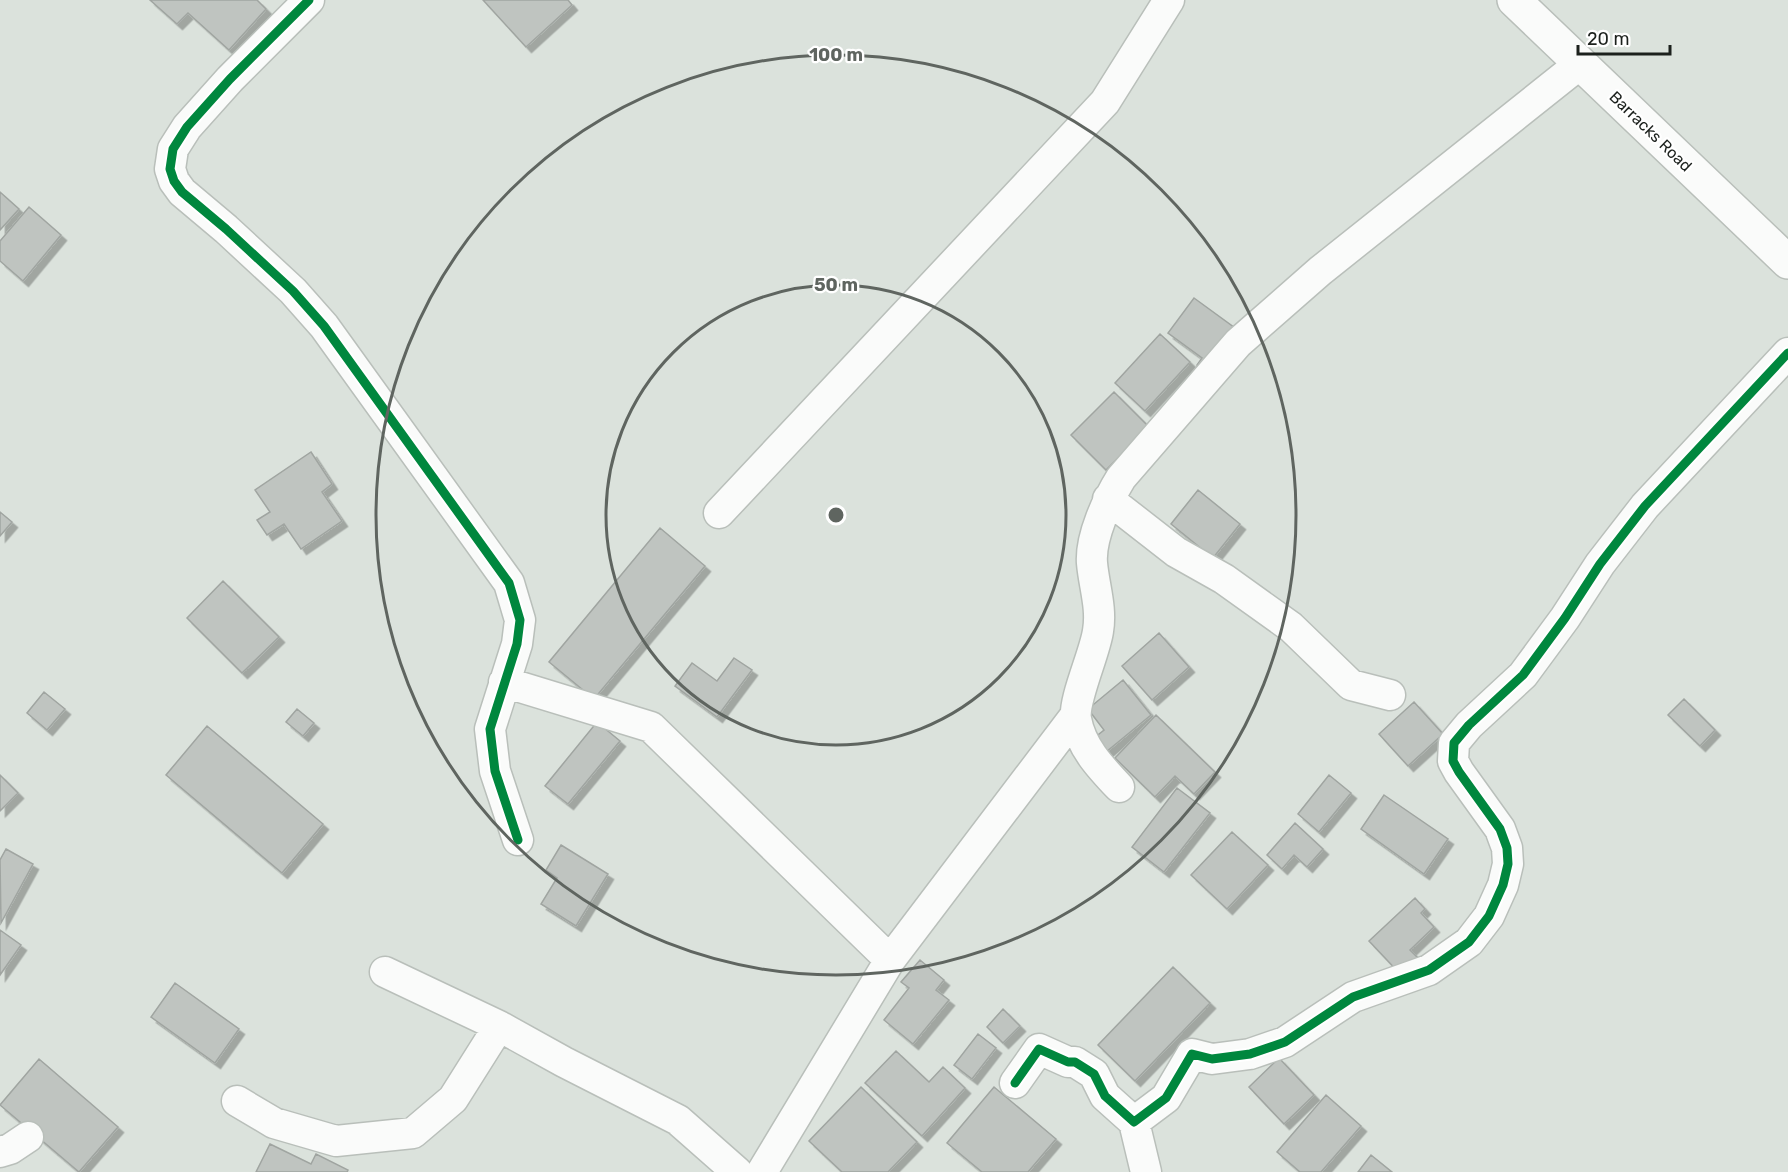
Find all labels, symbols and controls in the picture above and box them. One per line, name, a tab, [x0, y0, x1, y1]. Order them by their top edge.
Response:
scale bar	[1578, 18, 1670, 56]
text: 20 m	[1587, 28, 1629, 50]
text: 100 m	[809, 44, 863, 66]
street label: Barracks Road	[1605, 87, 1696, 175]
text: 50 m	[814, 274, 858, 296]
centre of rings	[826, 505, 846, 525]

